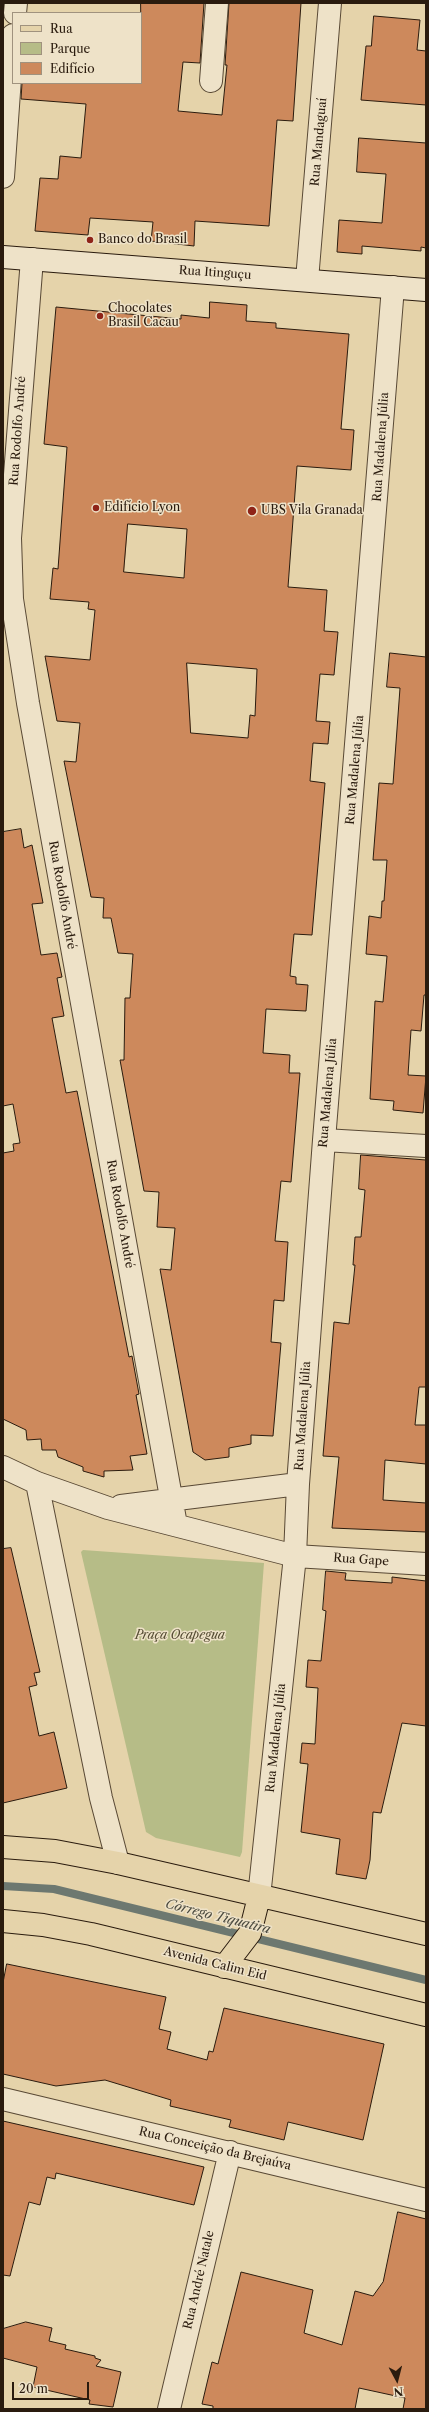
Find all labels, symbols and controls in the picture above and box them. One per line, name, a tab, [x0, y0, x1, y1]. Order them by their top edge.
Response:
legend	[12, 12, 142, 84]
text: Rua	[50, 21, 73, 36]
text: Parque	[50, 41, 90, 56]
text: Edifício	[50, 61, 95, 76]
street label: Rua Mandaguaí	[308, 97, 330, 187]
place label: Banco do Brasil	[98, 233, 187, 247]
marker: Banco do Brasil	[85, 235, 95, 245]
street label: Rua Itinguçu	[178, 263, 252, 283]
place label: Chocolates Brasil Cacau	[108, 302, 179, 330]
marker: Chocolates Brasil Cacau	[95, 311, 105, 321]
street label: Rua Rodolfo André	[7, 376, 29, 486]
street label: Rua Madalena Júlia	[370, 392, 392, 502]
place label: Edifício Lyon	[104, 501, 180, 515]
marker: Edifício Lyon	[91, 503, 101, 513]
place label: UBS Vila Granada	[261, 504, 363, 518]
marker: UBS Vila Granada	[246, 505, 258, 517]
street label: Rua Madalena Júlia	[343, 715, 367, 825]
street label: Rua Rodolfo André	[45, 840, 79, 950]
street label: Rua Madalena Júlia	[316, 1038, 340, 1148]
street label: Rua Rodolfo André	[103, 1159, 137, 1269]
street label: Rua Madalena Júlia	[292, 1361, 314, 1471]
street label: Rua Gape	[333, 1551, 389, 1569]
park label: Praça Ocapegua	[135, 1629, 225, 1643]
street label: Rua Madalena Júlia	[263, 1683, 289, 1793]
water label: Córrego Tiquatira	[164, 1896, 272, 1938]
street label: Avenida Calim Eid	[162, 1944, 268, 1984]
street label: Rua Conceição da Brejaúva	[137, 2124, 293, 2174]
street label: Rua André Natale	[181, 2229, 217, 2331]
north arrow	[377, 2360, 417, 2400]
scale bar	[14, 2374, 91, 2400]
text: 20 m	[19, 2381, 48, 2396]
text: N	[393, 2384, 404, 2399]

